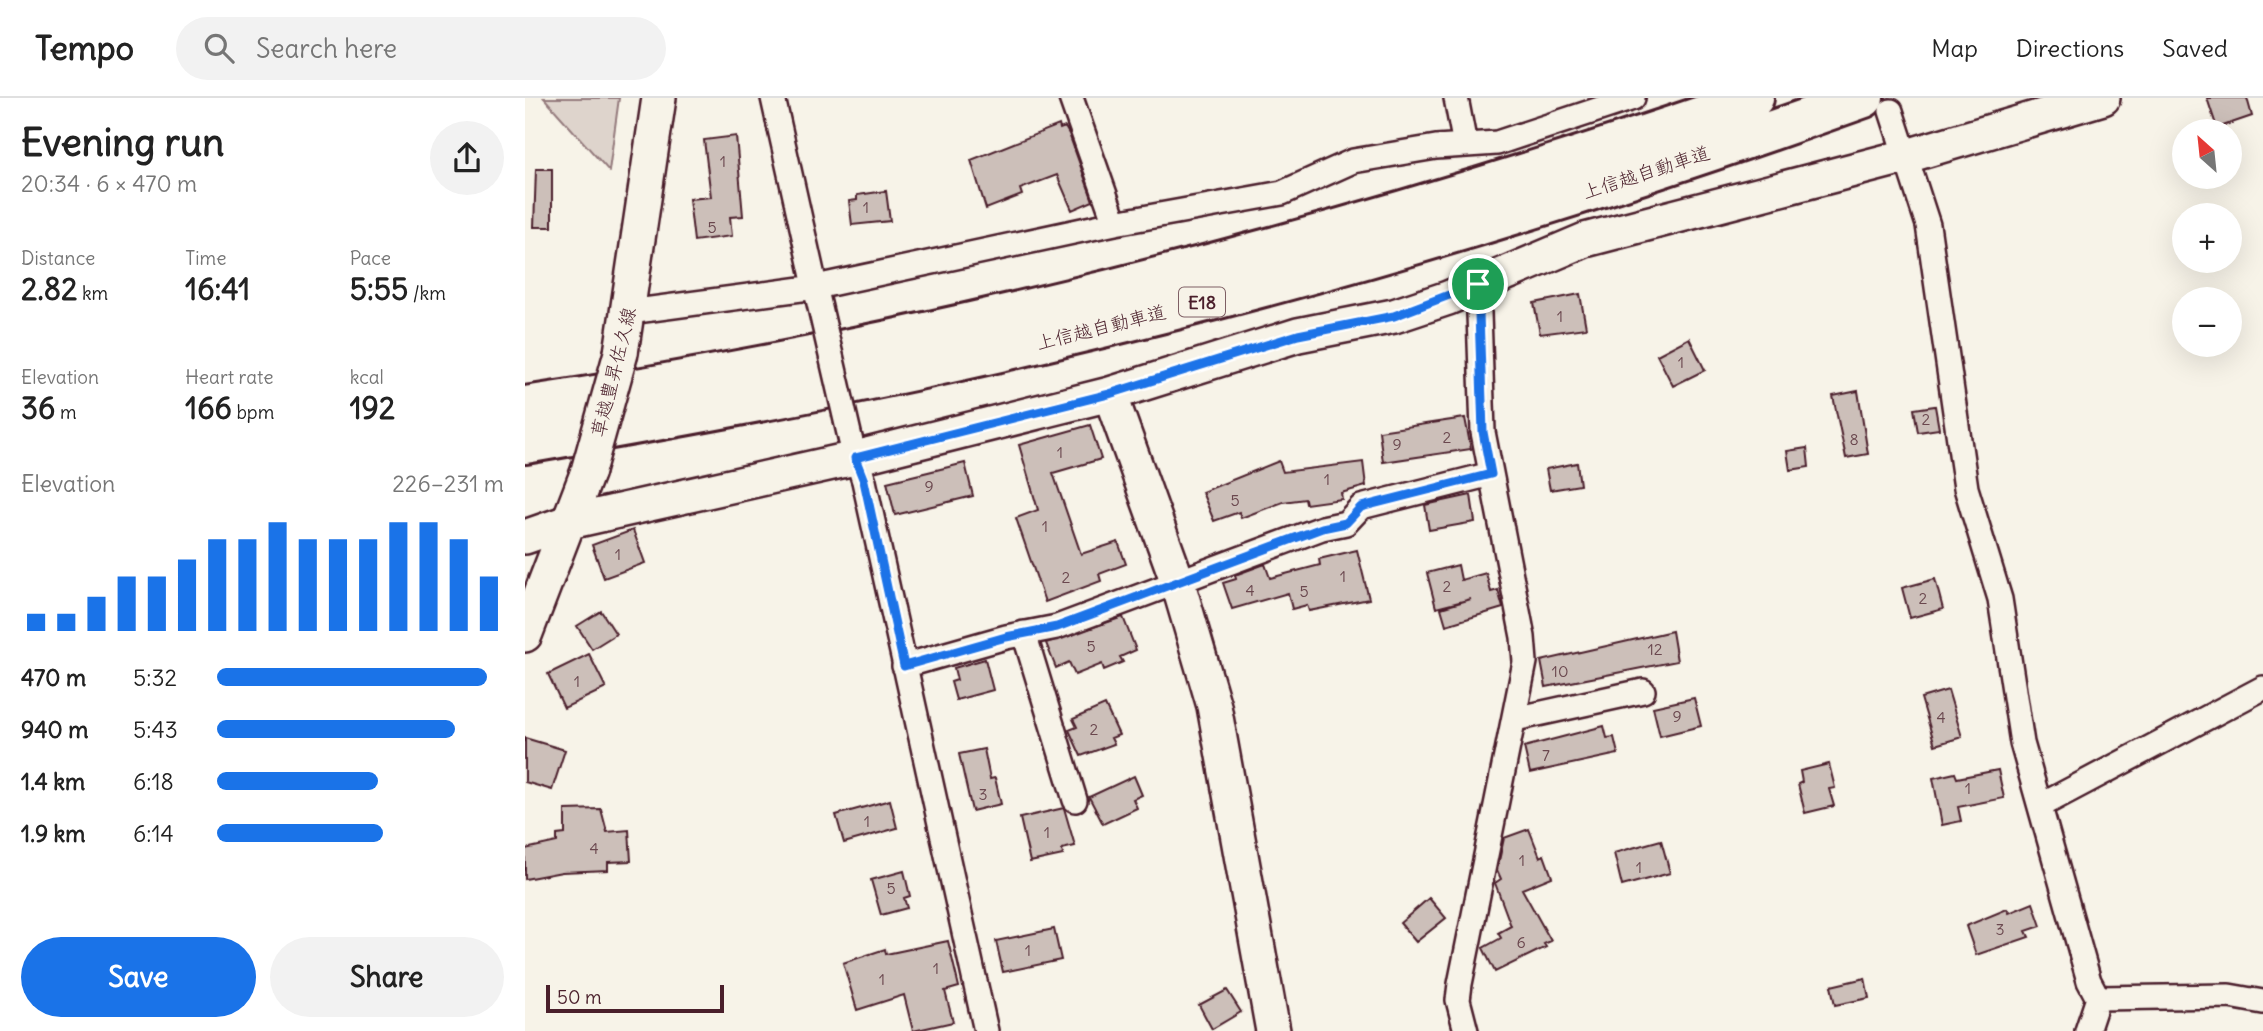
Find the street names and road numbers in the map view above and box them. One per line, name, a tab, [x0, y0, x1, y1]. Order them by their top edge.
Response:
street label: 上信越自動車道	[1579, 140, 1713, 204]
road number: E18	[1179, 288, 1225, 316]
street label: 上信越自動車道	[1034, 299, 1168, 355]
street label: 草越豊昇佐久線	[585, 305, 641, 439]

